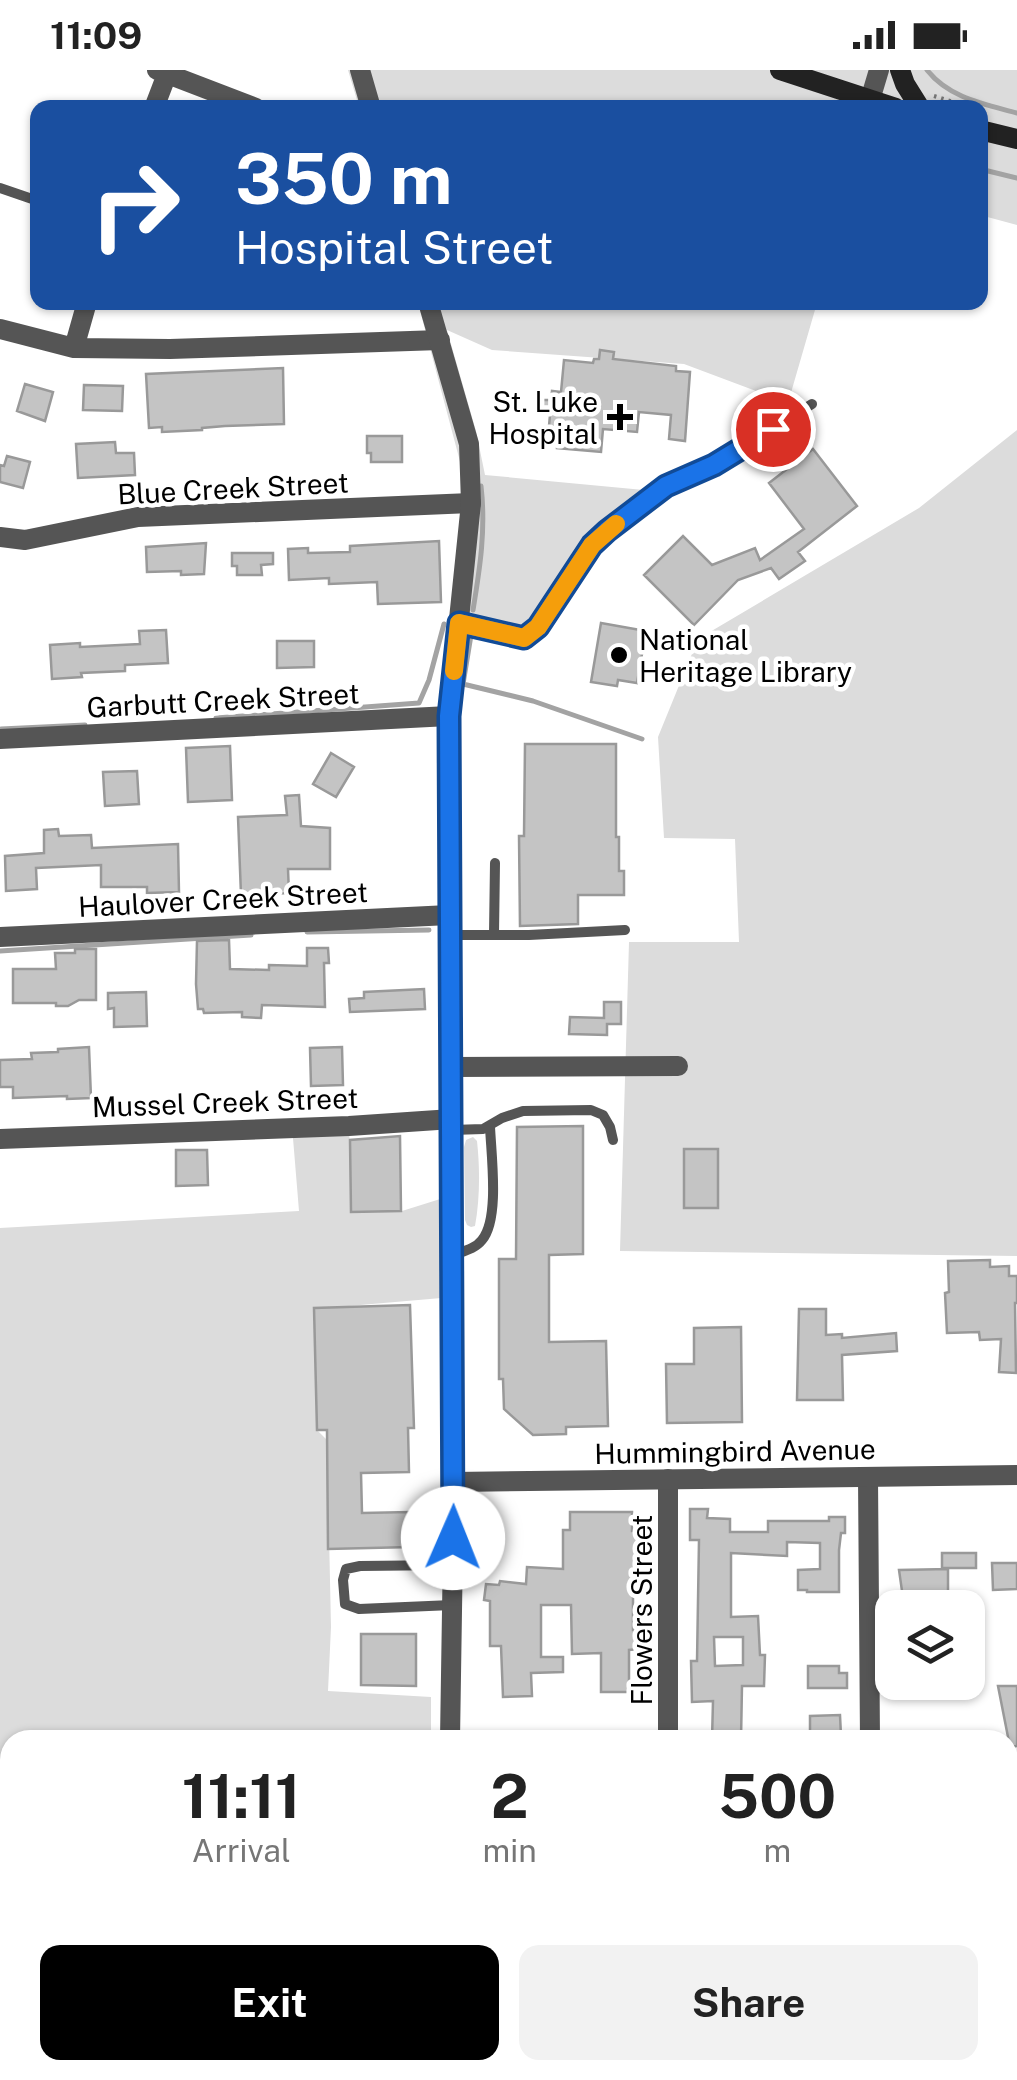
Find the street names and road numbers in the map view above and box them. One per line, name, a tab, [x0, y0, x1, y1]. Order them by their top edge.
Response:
street label: Blue Creek Street	[117, 465, 349, 511]
street label: Garbutt Creek Street	[86, 676, 360, 724]
street label: Haulover Creek Street	[77, 875, 369, 923]
street label: Mussel Creek Street	[91, 1081, 359, 1123]
street label: Hummingbird Avenue	[594, 1432, 876, 1470]
street label: Flowers Street	[625, 1515, 658, 1706]

